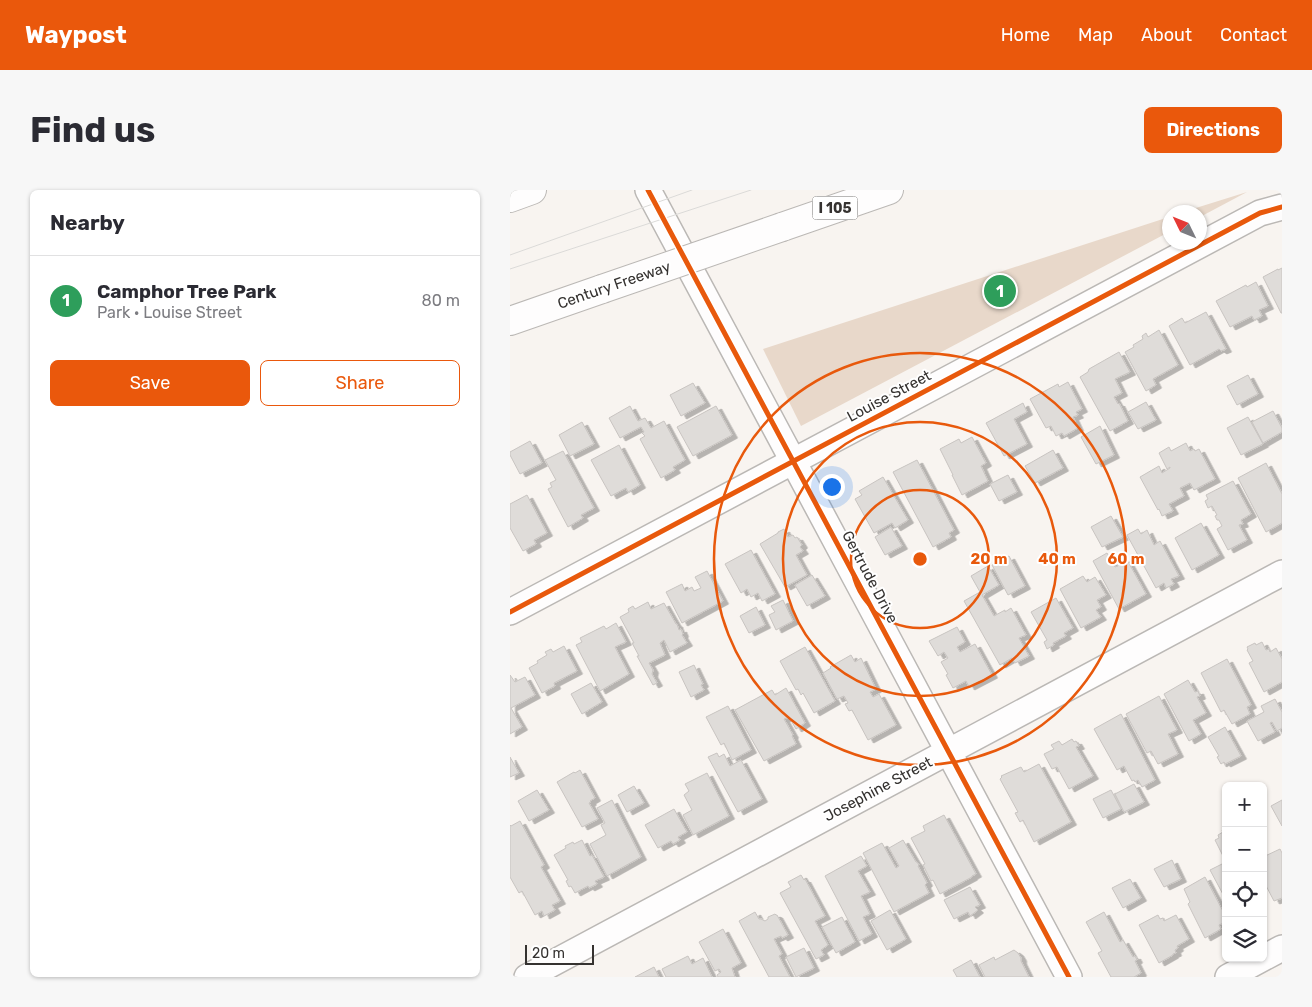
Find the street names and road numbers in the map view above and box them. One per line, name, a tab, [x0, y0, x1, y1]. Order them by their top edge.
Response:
road number: I 105	[812, 197, 858, 220]
street label: Century Freeway	[555, 257, 673, 313]
street label: Louise Street	[844, 366, 934, 426]
street label: Gertrude Drive	[838, 528, 902, 626]
street label: Josephine Street	[821, 753, 936, 825]

